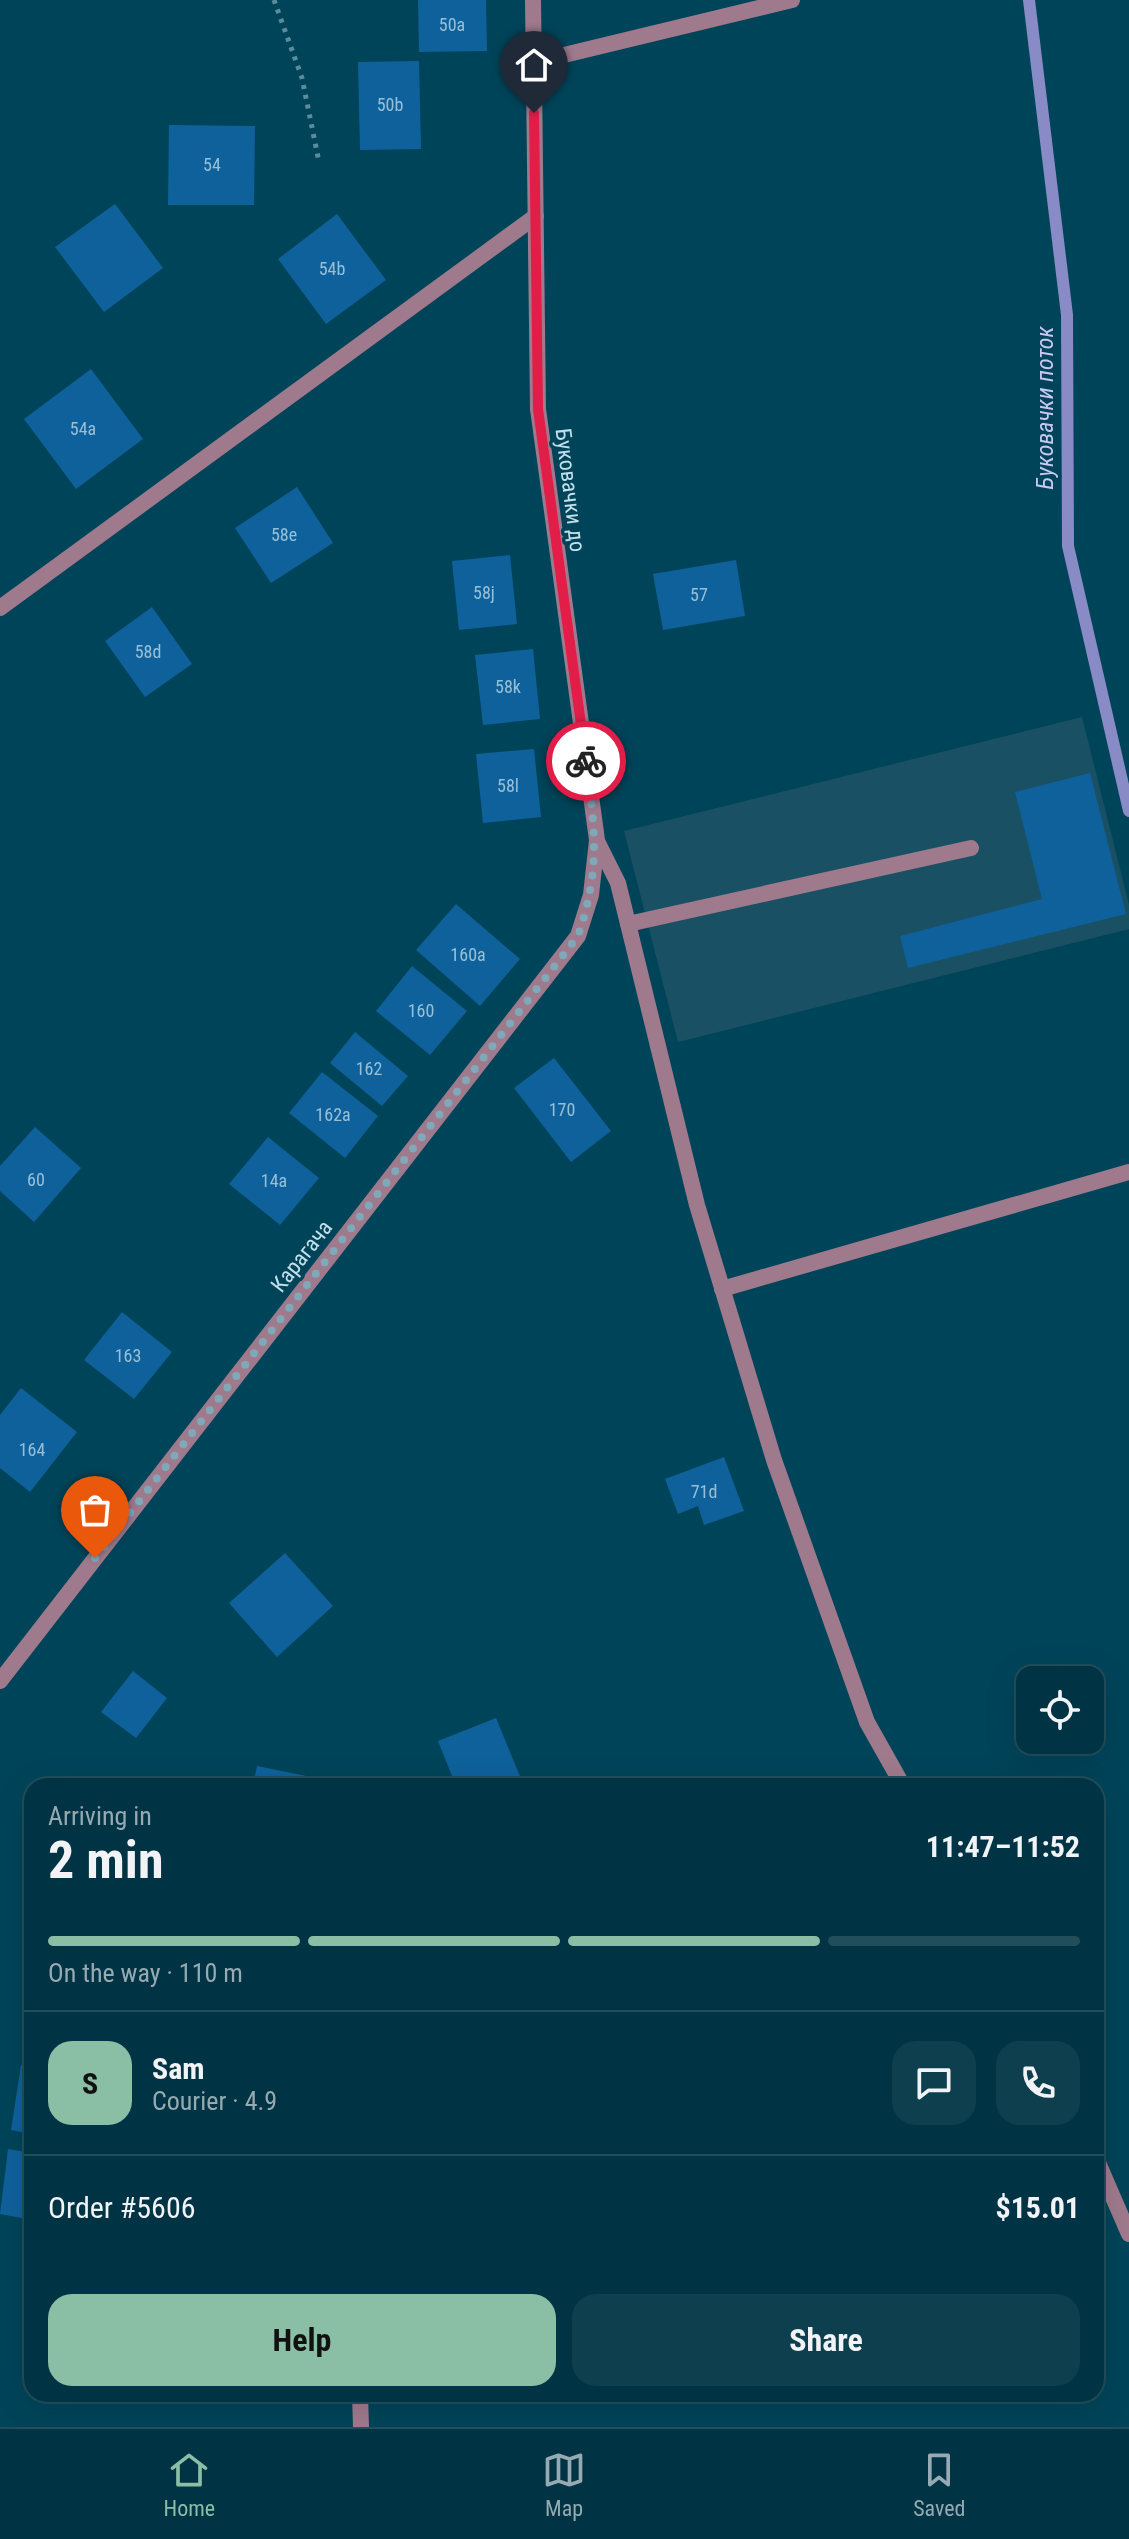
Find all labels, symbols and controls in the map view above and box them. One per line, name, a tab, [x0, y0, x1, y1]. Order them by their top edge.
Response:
house number: 50a	[439, 14, 465, 35]
pin	[500, 31, 568, 113]
icon: home	[512, 43, 556, 87]
house number: 50b	[377, 94, 403, 115]
house number: 54	[203, 154, 221, 175]
house number: 54b	[319, 258, 345, 279]
water label: Буковачки поток	[1031, 326, 1059, 490]
house number: 54a	[70, 418, 96, 439]
street label: Буковачки до	[551, 427, 590, 553]
house number: 58e	[271, 524, 297, 545]
house number: 58j	[473, 582, 495, 603]
house number: 57	[690, 584, 708, 605]
house number: 58d	[135, 641, 161, 662]
house number: 58k	[495, 676, 521, 697]
courier	[546, 721, 626, 801]
icon: bike	[564, 739, 608, 783]
house number: 58l	[497, 775, 519, 796]
house number: 160a	[450, 944, 486, 965]
house number: 160	[408, 1000, 434, 1021]
house number: 162	[356, 1058, 382, 1079]
house number: 170	[549, 1099, 575, 1120]
house number: 162a	[315, 1104, 351, 1125]
house number: 60	[27, 1169, 45, 1190]
house number: 14a	[261, 1170, 287, 1191]
street label: Карагача	[266, 1215, 337, 1297]
house number: 163	[115, 1345, 141, 1366]
house number: 164	[19, 1439, 45, 1460]
pin	[61, 1476, 129, 1558]
house number: 71d	[691, 1481, 717, 1502]
icon: bag	[73, 1488, 117, 1532]
map controls	[1016, 1666, 1104, 1754]
button: locate	[1016, 1666, 1104, 1754]
text: Arriving in	[48, 1801, 152, 1831]
text: 11:47–11:52	[926, 1829, 1080, 1864]
text: 2 min	[48, 1830, 164, 1891]
text: On the way · 110 m	[48, 1958, 243, 1988]
button: chat	[892, 2041, 976, 2125]
button: phone	[996, 2041, 1080, 2125]
text: Sam	[152, 2051, 205, 2086]
text: S	[82, 2066, 98, 2101]
text: Courier · 4.9	[152, 2086, 277, 2116]
text: Order #5606	[48, 2190, 196, 2225]
text: $15.01	[995, 2190, 1080, 2225]
button: Help	[48, 2294, 556, 2386]
button: Share	[572, 2294, 1080, 2386]
tab: Home	[164, 2448, 215, 2521]
tab: Map	[542, 2448, 586, 2521]
tab: Saved	[913, 2448, 965, 2521]

